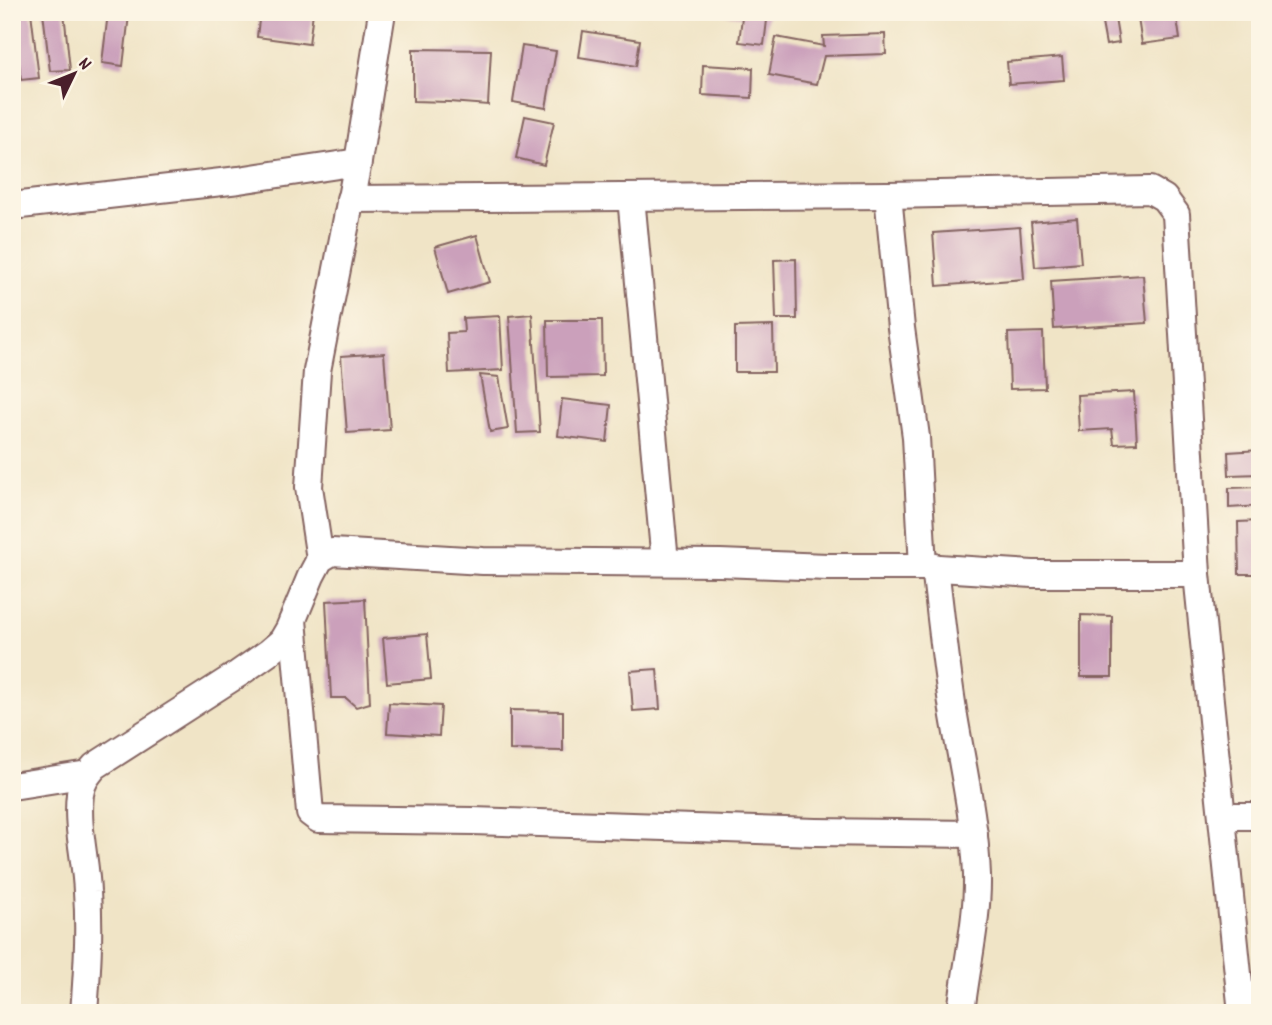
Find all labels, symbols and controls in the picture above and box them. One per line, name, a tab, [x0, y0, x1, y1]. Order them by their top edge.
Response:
north arrow	[38, 38, 108, 108]
text: N	[71, 52, 97, 77]

